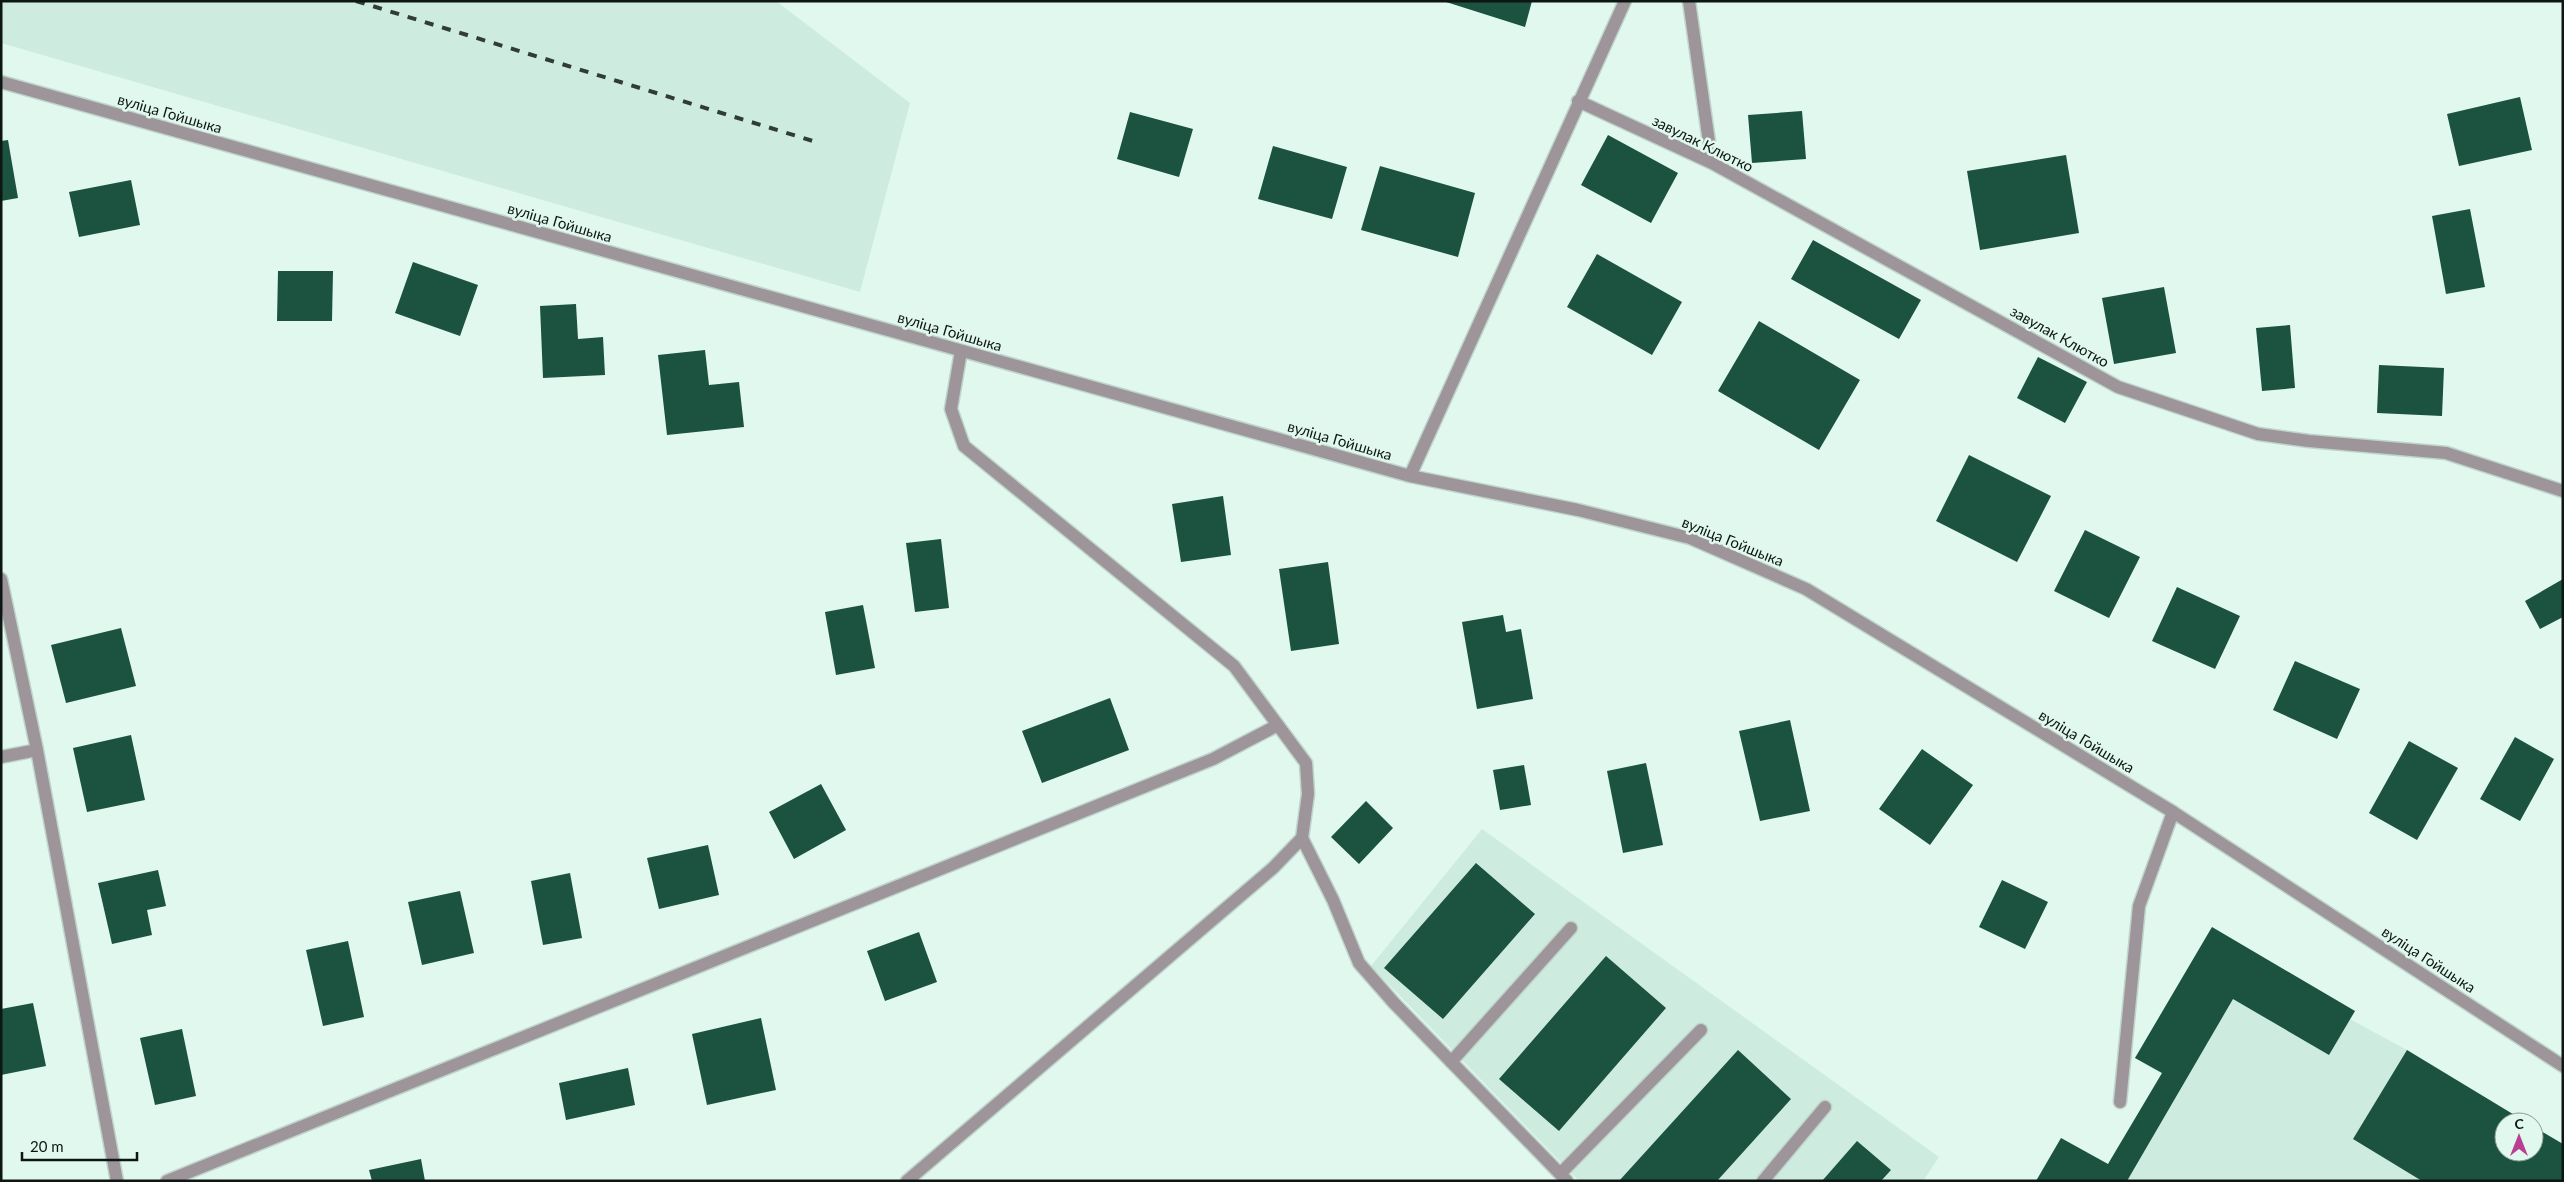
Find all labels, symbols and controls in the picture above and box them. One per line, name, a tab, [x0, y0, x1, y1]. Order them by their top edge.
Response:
street label: вуліца Гойшыка	[116, 89, 224, 137]
street label: завулак Клютко	[1650, 111, 1756, 175]
street label: вуліца Гойшыка	[506, 198, 614, 246]
street label: завулак Клютко	[2007, 301, 2113, 371]
street label: вуліца Гойшыка	[896, 307, 1004, 355]
street label: вуліца Гойшыка	[1286, 416, 1394, 464]
street label: вуліца Гойшыка	[1680, 512, 1786, 570]
street label: вуліца Гойшыка	[2036, 705, 2138, 777]
street label: вуліца Гойшыка	[2379, 922, 2479, 996]
north arrow	[2494, 1112, 2544, 1162]
text: С	[2514, 1115, 2524, 1132]
scale bar	[22, 1130, 138, 1162]
text: 20 m	[30, 1137, 64, 1155]

